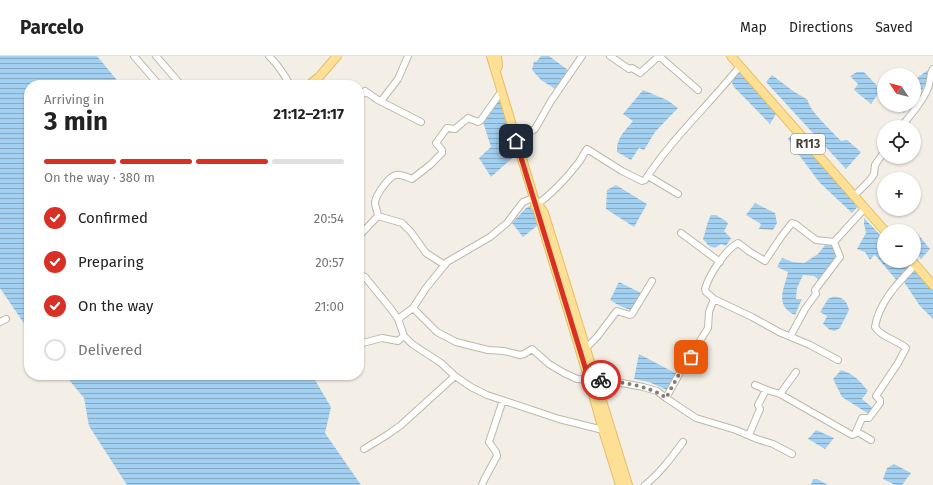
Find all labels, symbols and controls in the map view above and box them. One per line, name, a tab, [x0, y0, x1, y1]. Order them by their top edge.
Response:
text: Parcelo	[20, 16, 84, 39]
text: Map	[740, 19, 767, 36]
text: Directions	[789, 19, 853, 36]
text: Saved	[875, 19, 913, 36]
north arrow	[877, 68, 921, 112]
map controls	[877, 68, 921, 268]
text: Arriving in	[44, 92, 104, 107]
text: 21:12–21:17	[273, 105, 344, 123]
text: 3 min	[44, 106, 108, 137]
button: locate	[877, 120, 921, 164]
pin	[499, 124, 533, 158]
icon: home	[505, 130, 527, 152]
road number: R113	[791, 134, 825, 154]
text: On the way · 380 m	[44, 170, 155, 185]
button: +	[877, 172, 921, 216]
icon: check	[44, 207, 66, 229]
text: Confirmed	[78, 209, 148, 227]
text: 20:54	[314, 211, 344, 226]
button: −	[877, 224, 921, 268]
icon: check	[44, 251, 66, 273]
text: Preparing	[78, 253, 143, 271]
text: 20:57	[315, 255, 344, 270]
icon: check	[44, 295, 66, 317]
text: On the way	[78, 297, 153, 315]
text: 21:00	[315, 299, 344, 314]
pin	[674, 340, 708, 374]
text: Delivered	[78, 341, 142, 359]
icon: bag	[680, 346, 702, 368]
courier	[581, 360, 621, 400]
icon: bike	[590, 369, 612, 391]

